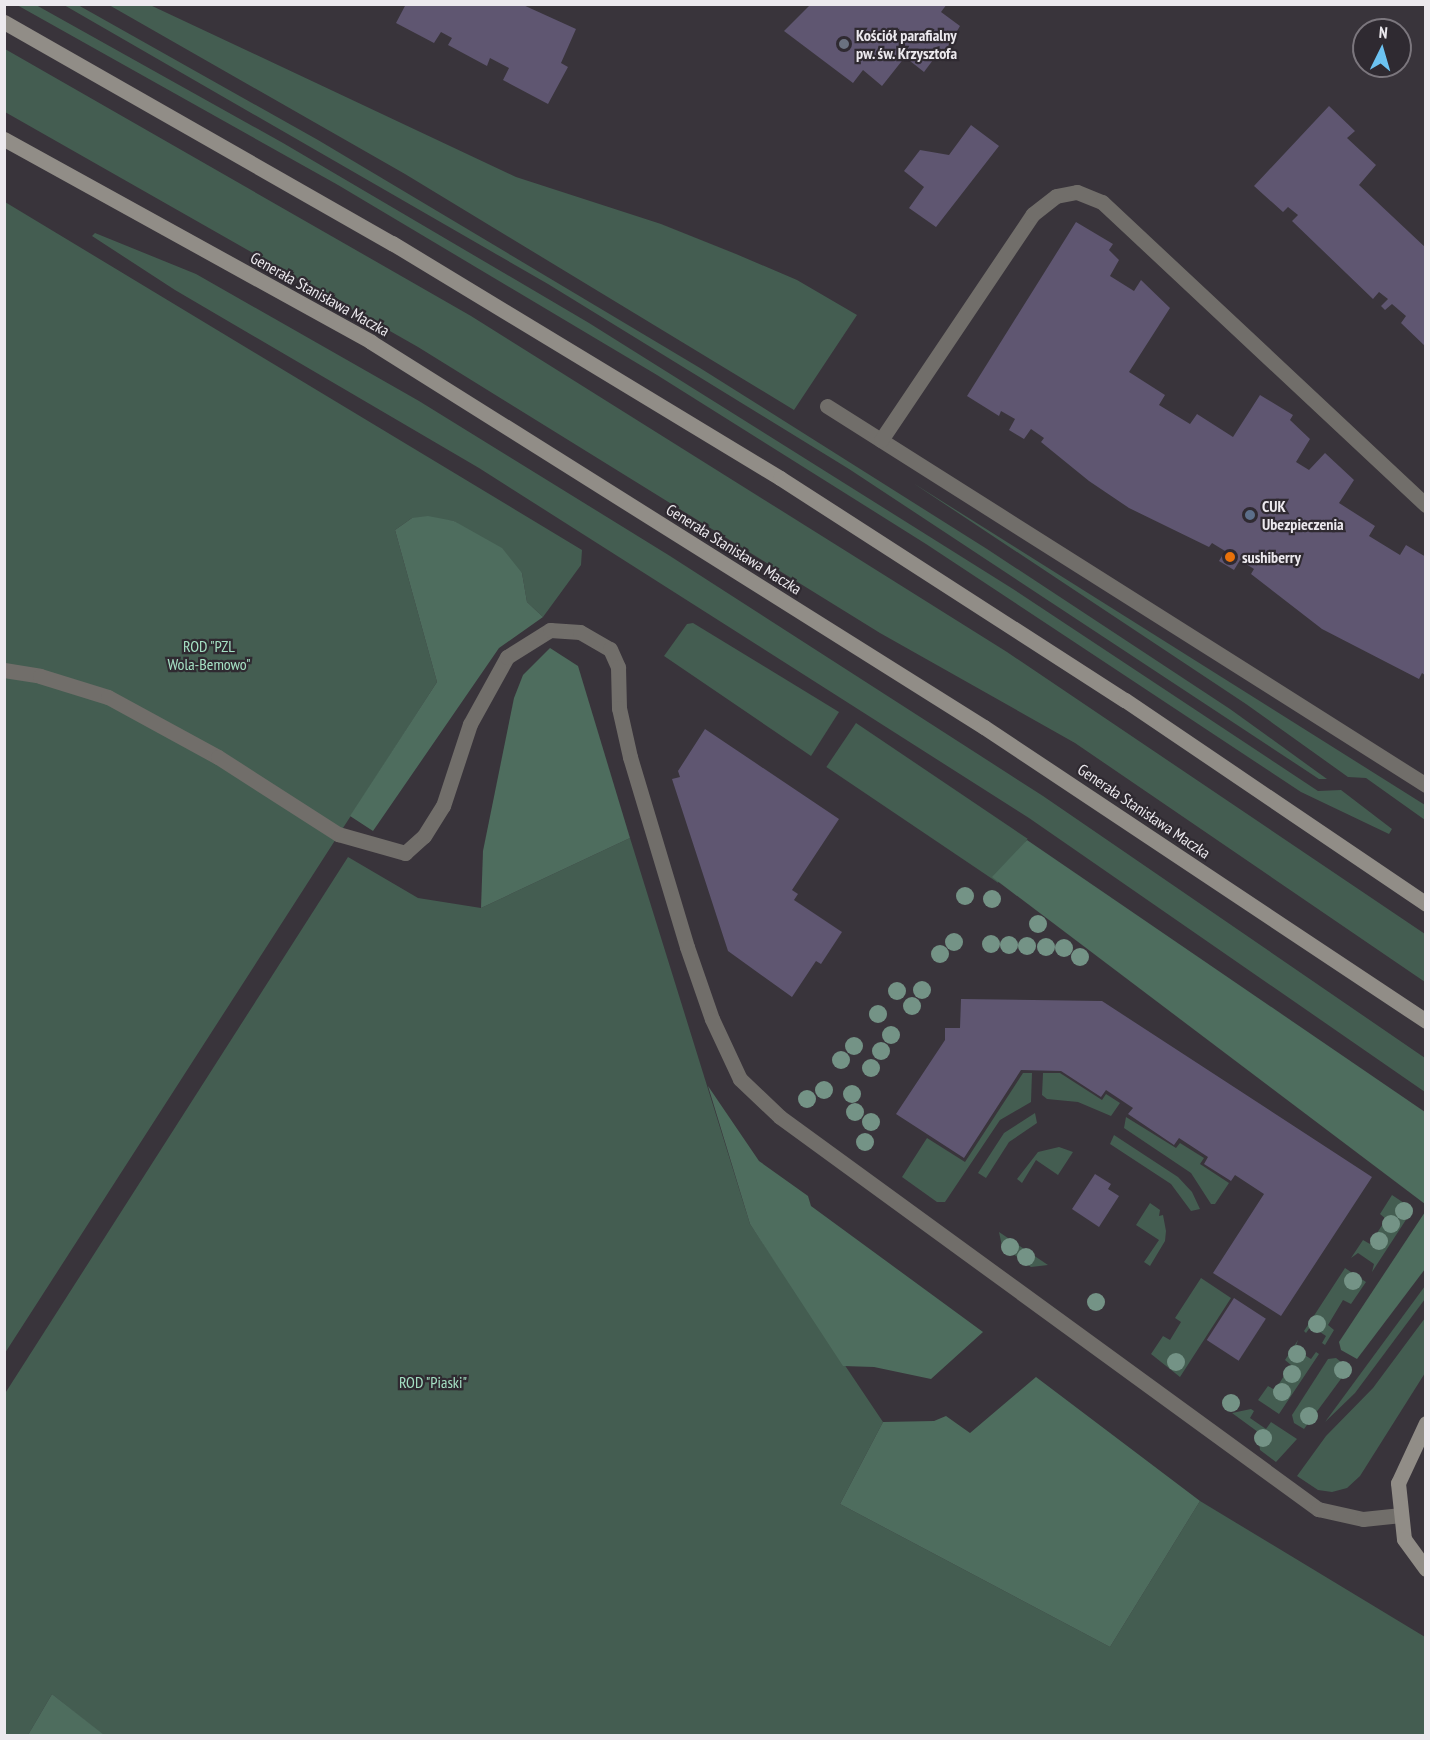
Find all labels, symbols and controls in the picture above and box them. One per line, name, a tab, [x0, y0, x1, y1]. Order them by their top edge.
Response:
north arrow	[1352, 18, 1412, 78]
text: N	[1378, 22, 1389, 42]
place label: Kościół parafialny pw. św. Krzysztofa	[856, 25, 959, 63]
marker: Kościół parafialny pw. św. Krzysztofa	[837, 37, 851, 51]
street label: Generała Stanisława Maczka	[247, 248, 393, 340]
place label: CUK Ubezpieczenia	[1262, 496, 1344, 534]
street label: Generała Stanisława Maczka	[663, 500, 805, 598]
marker: CUK Ubezpieczenia	[1243, 508, 1257, 522]
place label: sushiberry	[1242, 547, 1301, 567]
marker: sushiberry	[1223, 550, 1237, 564]
park label: ROD "PZL Wola-Bemowo"	[167, 636, 251, 674]
street label: Generała Stanisława Maczka	[1074, 759, 1214, 863]
park label: ROD "Piaski"	[398, 1372, 468, 1392]

